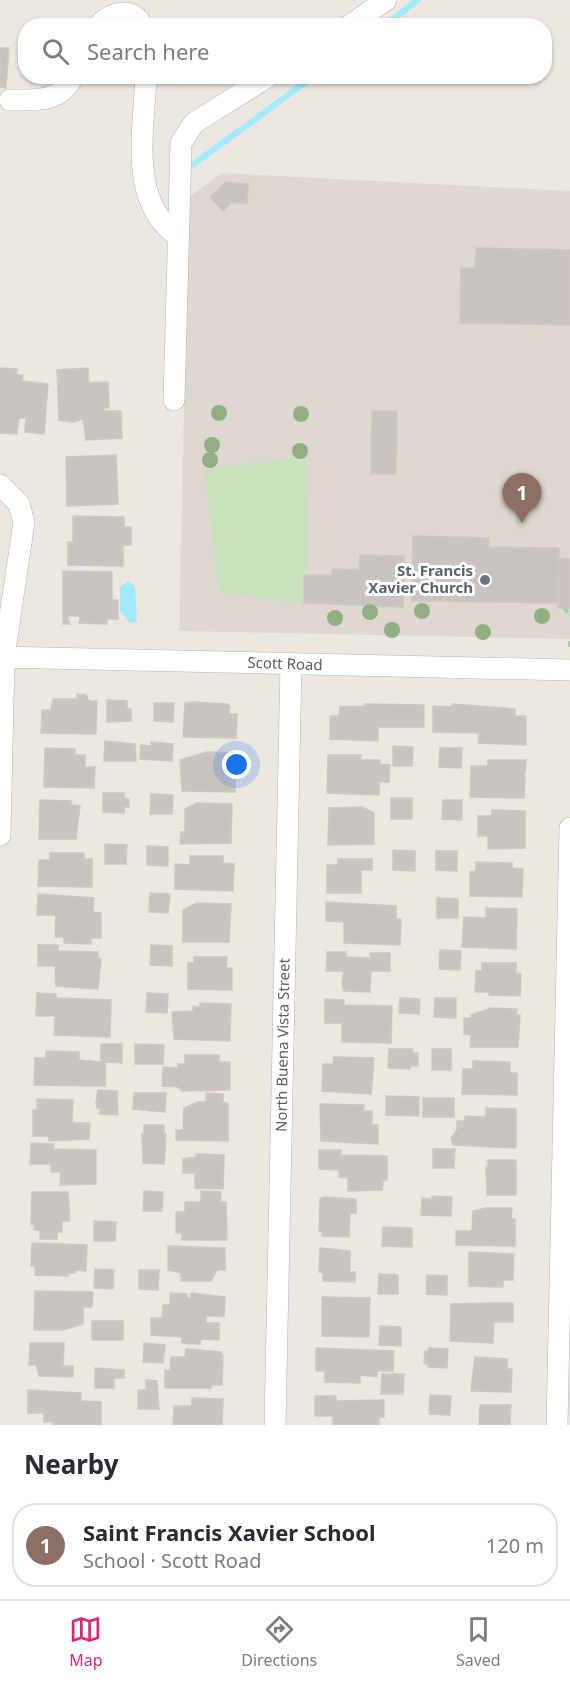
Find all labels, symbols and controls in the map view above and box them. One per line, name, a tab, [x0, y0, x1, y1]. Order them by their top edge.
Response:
search box	[18, 18, 552, 84]
icon: search	[39, 35, 72, 68]
text: Search here	[87, 36, 209, 66]
pin: 1	[502, 474, 542, 523]
place label: St. Francis Xavier Church	[368, 560, 473, 597]
marker: St. Francis Xavier Church	[478, 573, 492, 587]
street label: Scott Road	[247, 652, 323, 674]
your location	[222, 750, 251, 779]
street label: North Buena Vista Street	[270, 957, 294, 1132]
text: Nearby	[24, 1446, 119, 1482]
text: Saint Francis Xavier School	[83, 1517, 376, 1547]
text: 1	[40, 1532, 51, 1559]
text: 120 m	[486, 1532, 544, 1559]
text: School · Scott Road	[83, 1547, 261, 1574]
tab: Map	[69, 1613, 103, 1671]
tab: Directions	[241, 1613, 317, 1671]
tab: Saved	[456, 1613, 501, 1671]

